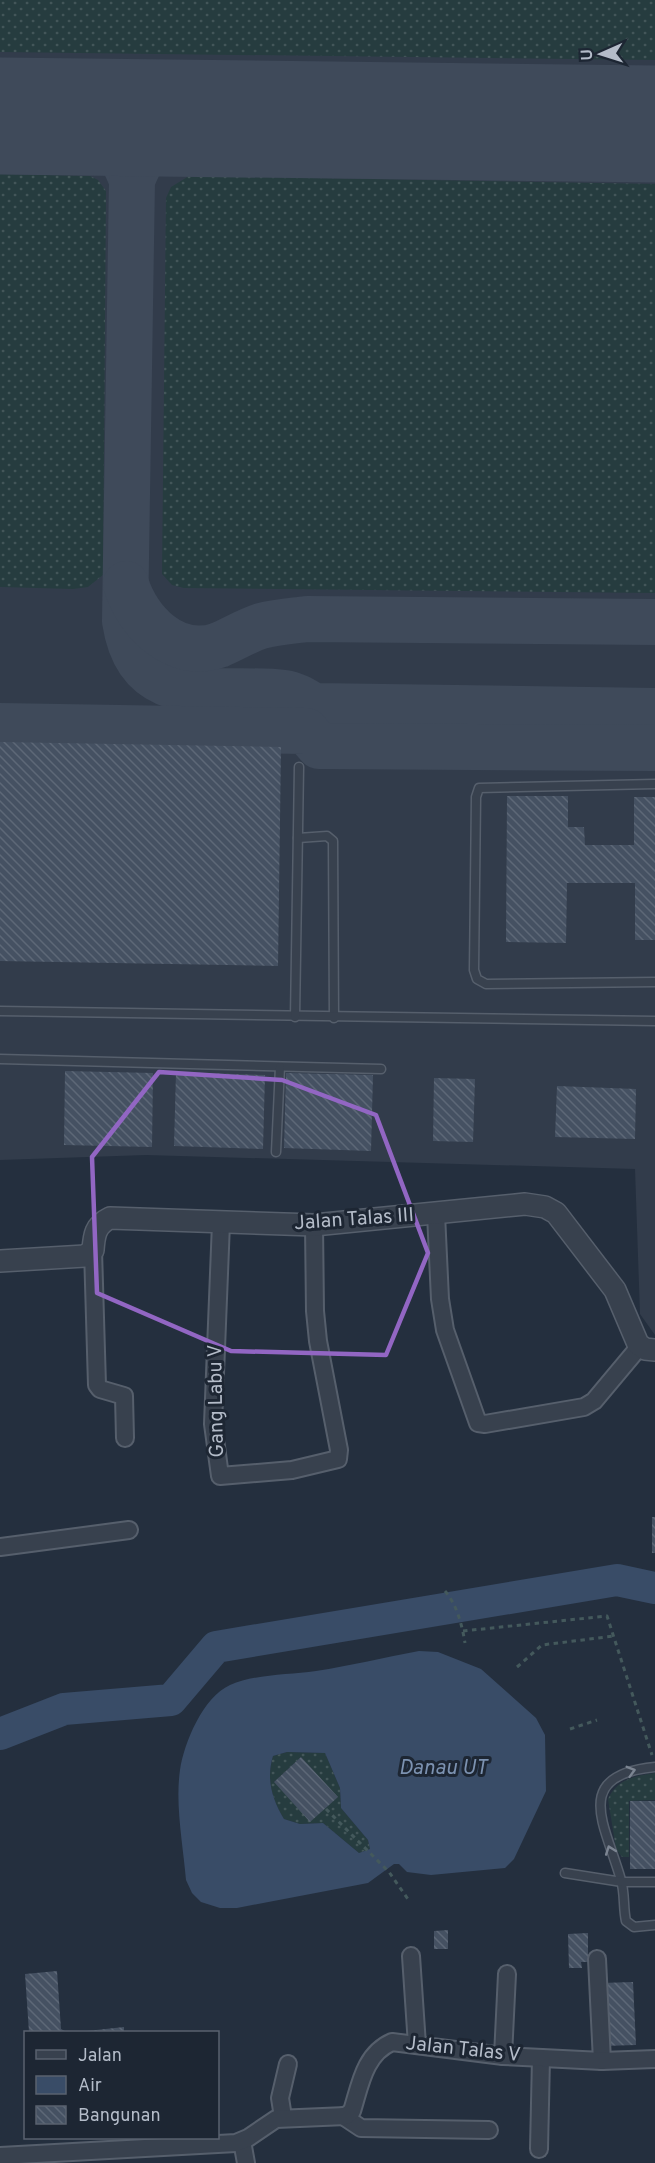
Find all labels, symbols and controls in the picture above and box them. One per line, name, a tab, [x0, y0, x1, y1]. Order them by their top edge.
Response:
north arrow	[571, 24, 631, 84]
text: U	[578, 48, 598, 61]
street label: Jalan Talas III	[293, 1203, 415, 1237]
street label: Gang Labu V	[203, 1344, 231, 1458]
water label: Danau UT	[399, 1755, 490, 1782]
one-way arrow	[625, 1766, 636, 1778]
one-way arrow	[605, 1845, 618, 1855]
legend	[24, 2031, 219, 2139]
street label: Jalan Talas V	[404, 2031, 522, 2069]
text: Jalan	[78, 2045, 122, 2068]
text: Air	[78, 2075, 102, 2098]
text: Bangunan	[78, 2105, 161, 2128]

